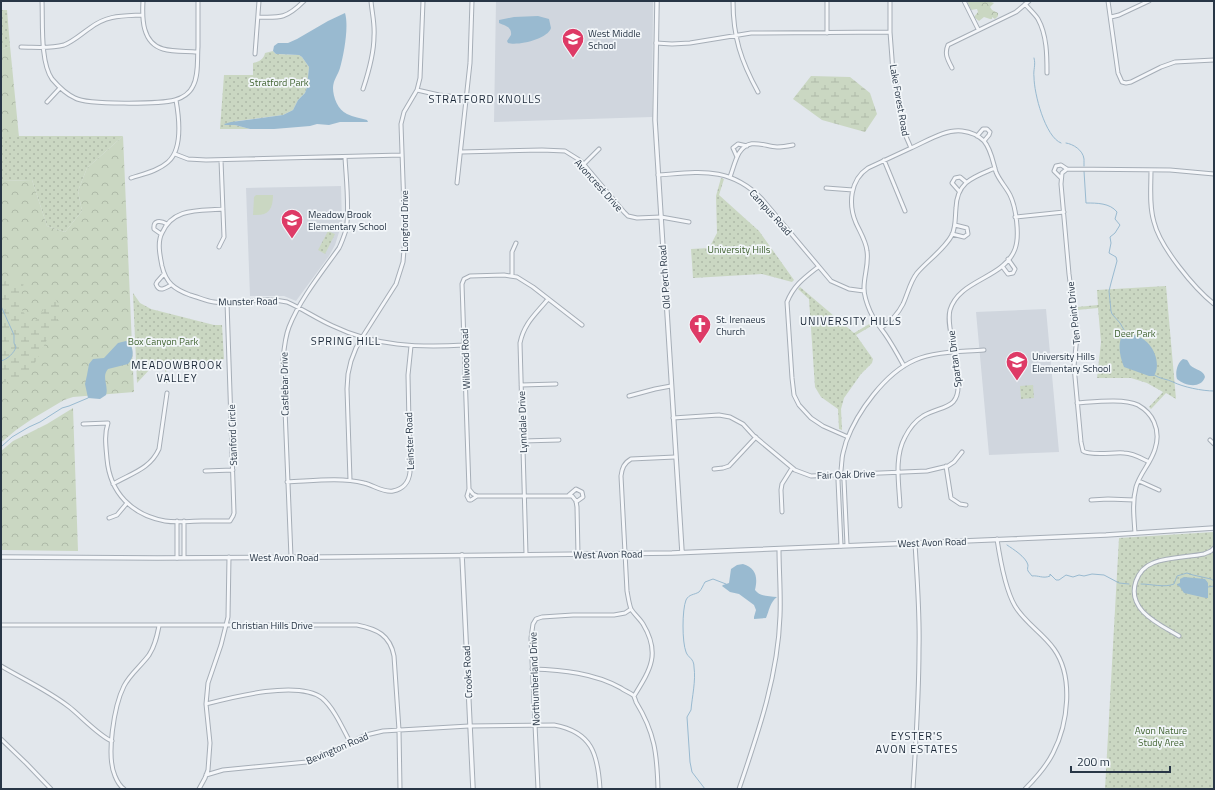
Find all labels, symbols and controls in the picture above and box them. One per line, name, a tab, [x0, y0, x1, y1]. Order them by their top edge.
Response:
school or university icon: West Middle School	[560, 26, 586, 59]
place label: West Middle School	[588, 26, 641, 53]
street label: Lake Forest Road	[886, 63, 913, 137]
park label: Stratford Park	[249, 75, 309, 90]
district label: STRATFORD KNOLLS	[429, 91, 541, 107]
street label: Avoncrest Drive	[571, 156, 626, 215]
street label: Campus Road	[746, 186, 796, 239]
street label: Longford Drive	[397, 190, 412, 252]
school or university icon: Meadow Brook Elementary School	[279, 207, 305, 240]
place label: Meadow Brook Elementary School	[308, 207, 387, 234]
park label: University Hills	[708, 242, 771, 257]
street label: Old Perch Road	[655, 244, 674, 310]
street label: Ten Point Drive	[1063, 281, 1084, 345]
street label: Munster Road	[218, 293, 278, 310]
church icon: St. Irenaeus Church	[687, 312, 713, 345]
place label: St. Irenaeus Church	[716, 312, 766, 339]
district label: UNIVERSITY HILLS	[800, 313, 902, 329]
park label: Deer Park	[1114, 326, 1156, 341]
street label: Wilwood Road	[457, 328, 474, 390]
street label: Spartan Drive	[944, 330, 965, 388]
district label: SPRING HILL	[311, 333, 381, 349]
park label: Box Canyon Park	[128, 334, 198, 349]
school or university icon: University Hills Elementary School	[1004, 349, 1030, 382]
place label: University Hills Elementary School	[1032, 349, 1111, 376]
street label: Castlebar Drive	[276, 352, 293, 416]
district label: MEADOWBROOK VALLEY	[131, 357, 223, 386]
street label: Lynndale Drive	[514, 391, 531, 453]
street label: Stanford Circle	[224, 404, 241, 466]
street label: Leinster Road	[401, 412, 418, 470]
street label: Fair Oak Drive	[817, 466, 875, 483]
street label: West Avon Road	[897, 534, 967, 551]
street label: West Avon Road	[573, 546, 643, 563]
street label: West Avon Road	[249, 550, 319, 565]
street label: Christian Hills Drive	[231, 618, 313, 633]
street label: Northumberland Drive	[525, 632, 544, 726]
street label: Crooks Road	[459, 645, 476, 699]
park label: Avon Nature Study Area	[1135, 723, 1187, 750]
district label: EYSTER'S AVON ESTATES	[876, 728, 958, 757]
street label: Bevington Road	[304, 729, 371, 768]
scale bar	[1071, 748, 1170, 774]
text: 200 m	[1077, 752, 1110, 771]

